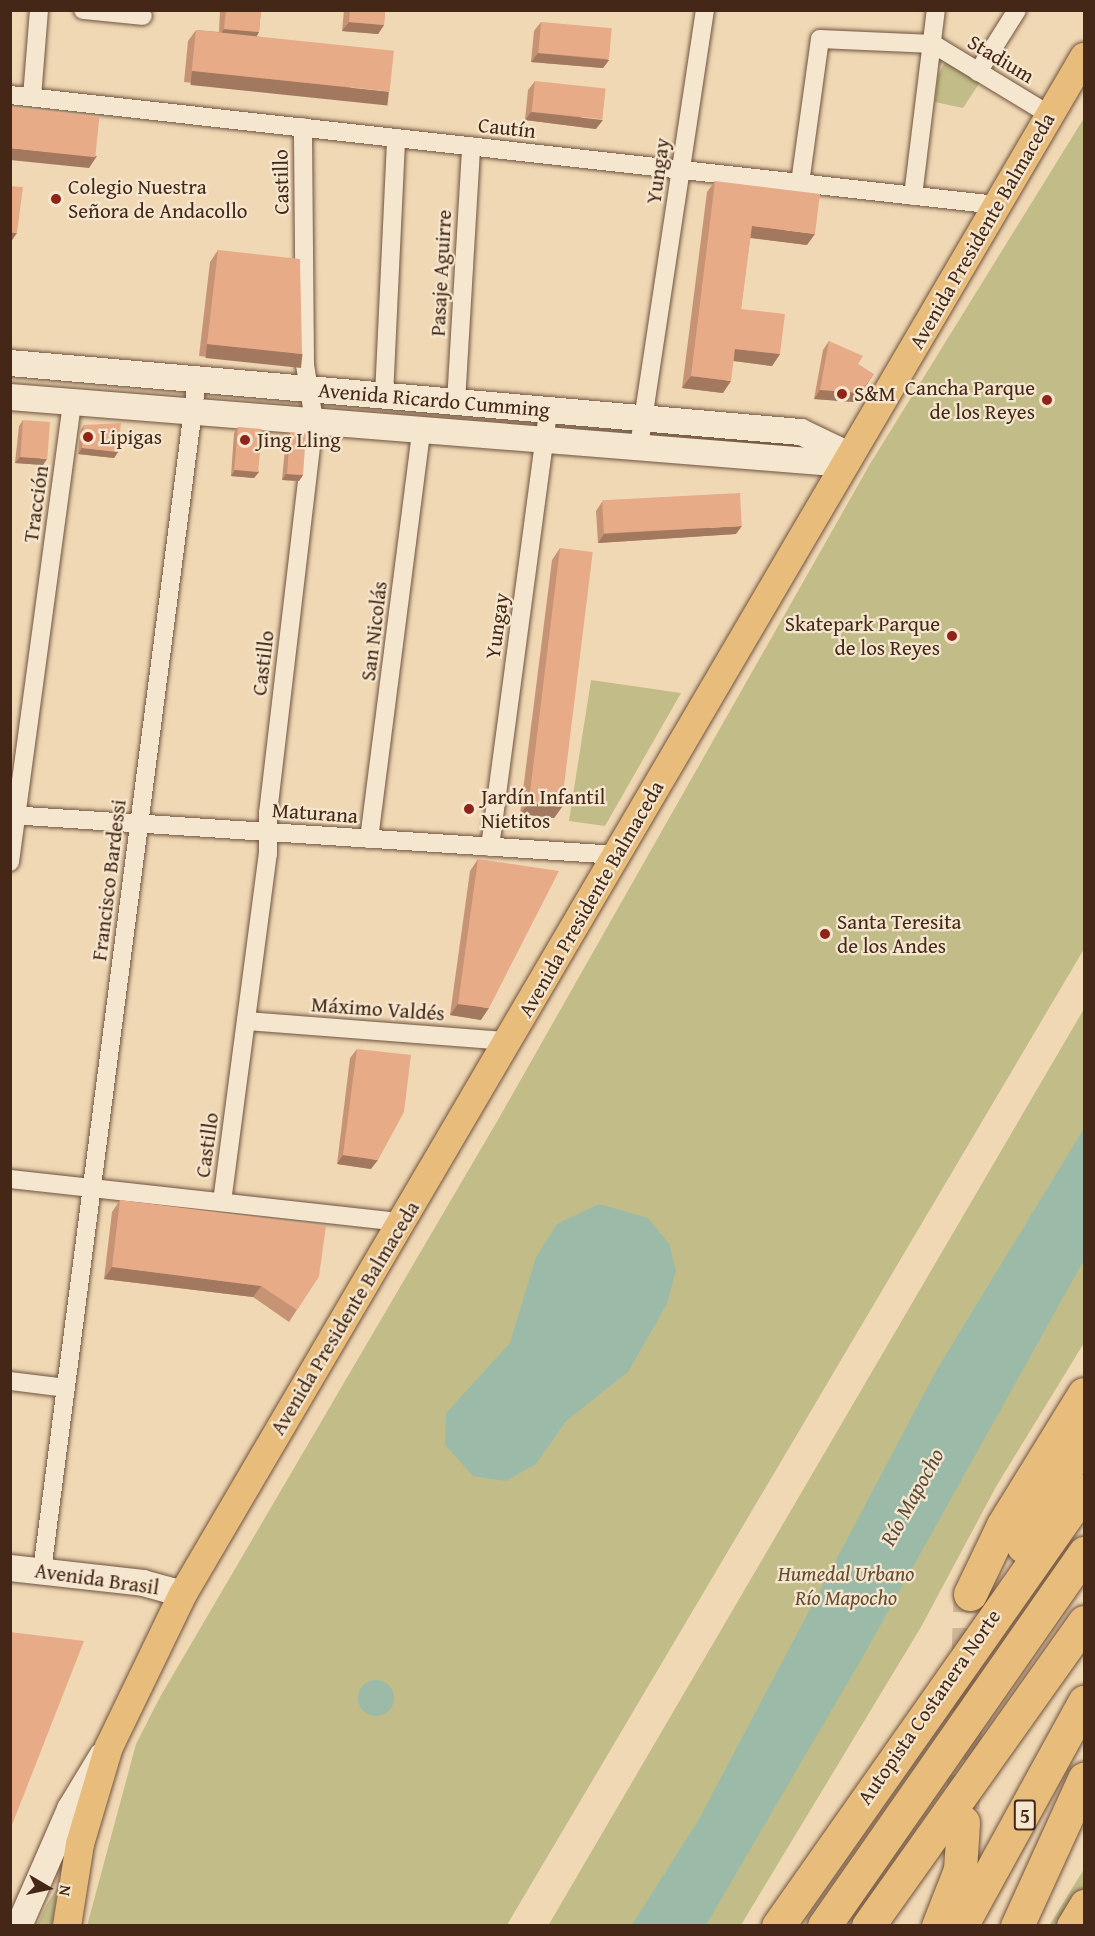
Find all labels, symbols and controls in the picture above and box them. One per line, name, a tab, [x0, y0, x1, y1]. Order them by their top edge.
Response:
street label: Stadium	[963, 29, 1039, 89]
street label: Avenida Presidente Balmaceda	[904, 108, 1060, 354]
street label: Cautín	[477, 112, 537, 144]
street label: Yungay	[641, 136, 675, 206]
street label: Castillo	[268, 149, 294, 215]
place label: Colegio Nuestra Señora de Andacollo	[68, 174, 247, 224]
marker: Colegio Nuestra Señora de Andacollo	[49, 192, 63, 206]
street label: Pasaje Aguirre	[425, 209, 457, 337]
place label: Cancha Parque de los Reyes	[905, 375, 1035, 425]
street label: Avenida Ricardo Cumming	[317, 377, 551, 423]
place label: S&M	[854, 381, 896, 407]
marker: S&M	[835, 387, 849, 401]
marker: Cancha Parque de los Reyes	[1040, 393, 1054, 407]
place label: Lipigas	[100, 424, 162, 450]
place label: Jing Lling	[257, 427, 341, 453]
marker: Lipigas	[81, 430, 95, 444]
marker: Jing Lling	[238, 433, 252, 447]
street label: Tracción	[18, 464, 54, 544]
street label: San Nicolás	[355, 580, 393, 682]
street label: Yungay	[480, 591, 514, 661]
place label: Skatepark Parque de los Reyes	[785, 611, 940, 661]
street label: Castillo	[247, 629, 279, 697]
marker: Skatepark Parque de los Reyes	[945, 629, 959, 643]
street label: Avenida Presidente Balmaceda	[513, 776, 669, 1022]
place label: Jardín Infantil Nietitos	[481, 784, 605, 834]
street label: Maturana	[271, 797, 359, 829]
street label: Francisco Bardessi	[87, 798, 131, 962]
marker: Jardín Infantil Nietitos	[462, 802, 476, 816]
place label: Santa Teresita de los Andes	[837, 909, 962, 959]
marker: Santa Teresita de los Andes	[818, 927, 832, 941]
street label: Máximo Valdés	[310, 992, 446, 1026]
street label: Castillo	[190, 1111, 224, 1179]
street label: Avenida Presidente Balmaceda	[265, 1196, 425, 1440]
water label: Río Mapocho	[874, 1444, 950, 1550]
street label: Avenida Brasil	[33, 1558, 161, 1600]
park label: Humedal Urbano Río Mapocho	[778, 1561, 914, 1611]
street label: Autopista Costanera Norte	[852, 1605, 1006, 1809]
road number: 5	[1013, 1798, 1037, 1832]
north arrow	[18, 1858, 78, 1918]
text: N	[53, 1884, 78, 1898]

